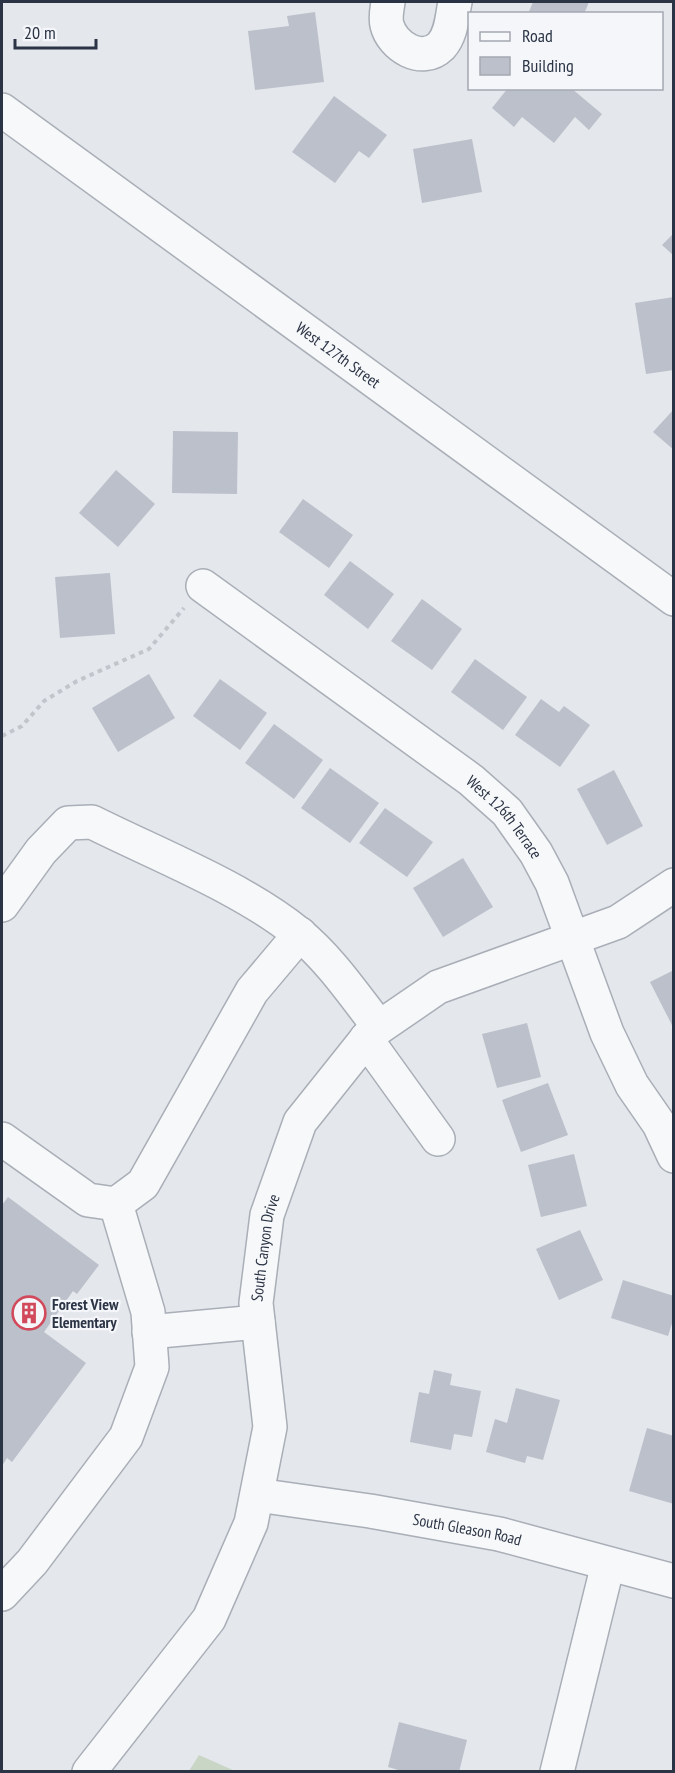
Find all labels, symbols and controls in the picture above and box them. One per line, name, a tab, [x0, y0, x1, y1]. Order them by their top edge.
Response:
scale bar	[15, 12, 96, 50]
legend	[468, 12, 663, 90]
text: 20 m	[24, 21, 56, 44]
text: Road	[522, 24, 553, 47]
text: Building	[522, 54, 574, 77]
street label: West 127th Street	[292, 317, 385, 392]
street label: West 126th Terrace	[462, 771, 547, 862]
street label: South Canyon Drive	[246, 1191, 284, 1302]
place label: Forest View Elementary	[52, 1294, 119, 1332]
building icon: Forest View Elementary	[11, 1295, 47, 1331]
street label: South Gleason Road	[411, 1509, 524, 1550]

